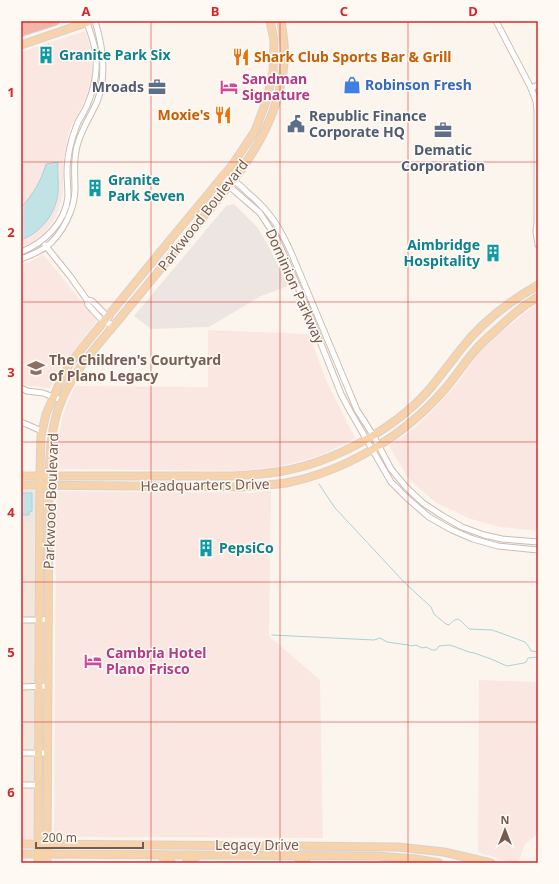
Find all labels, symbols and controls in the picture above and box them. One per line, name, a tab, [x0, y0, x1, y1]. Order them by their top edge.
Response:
text: A	[82, 2, 91, 20]
text: B	[211, 2, 219, 20]
text: C	[340, 2, 348, 20]
text: D	[468, 2, 478, 20]
building icon: Granite Park Six	[36, 45, 56, 65]
place label: Granite Park Six	[59, 45, 171, 64]
restaurant icon: Shark Club Sports Bar & Grill	[231, 47, 251, 67]
place label: Shark Club Sports Bar & Grill	[254, 47, 452, 66]
place label: Sandman Signature	[242, 69, 310, 104]
shop icon: Robinson Fresh	[342, 75, 362, 95]
place label: Robinson Fresh	[365, 75, 472, 94]
place label: Mroads	[92, 77, 144, 96]
office icon: Mroads	[147, 77, 167, 97]
hotel icon: Sandman Signature	[219, 77, 239, 97]
text: 1	[7, 83, 15, 101]
place label: Moxie's	[158, 105, 210, 124]
restaurant icon: Moxie's	[213, 105, 233, 125]
place label: Republic Finance Corporate HQ	[309, 106, 427, 141]
public building icon: Republic Finance Corporate HQ	[286, 114, 306, 134]
office icon: Dematic Corporation	[433, 120, 453, 140]
place label: Dematic Corporation	[401, 140, 485, 175]
street label: Parkwood Boulevard	[153, 155, 252, 274]
place label: Granite Park Seven	[108, 170, 185, 205]
building icon: Granite Park Seven	[85, 178, 105, 198]
text: 2	[7, 223, 15, 241]
street label: Dominion Parkway	[262, 225, 330, 347]
place label: Aimbridge Hospitality	[404, 235, 480, 270]
building icon: Aimbridge Hospitality	[483, 243, 503, 263]
place label: The Children's Courtyard of Plano Legacy	[49, 350, 221, 385]
school or university icon: The Children's Courtyard of Plano Legacy	[26, 358, 46, 378]
text: 3	[7, 363, 15, 381]
street label: Parkwood Boulevard	[39, 433, 62, 569]
street label: Headquarters Drive	[140, 474, 270, 495]
text: 4	[7, 503, 15, 521]
building icon: PepsiCo	[196, 538, 216, 558]
place label: PepsiCo	[219, 538, 274, 557]
text: 5	[7, 643, 15, 661]
place label: Cambria Hotel Plano Frisco	[106, 643, 206, 678]
hotel icon: Cambria Hotel Plano Frisco	[83, 651, 103, 671]
text: 6	[7, 783, 15, 801]
north arrow	[485, 810, 525, 850]
text: N	[501, 812, 509, 827]
scale bar	[36, 824, 143, 850]
text: 200 m	[42, 829, 77, 846]
street label: Legacy Drive	[215, 835, 299, 854]

